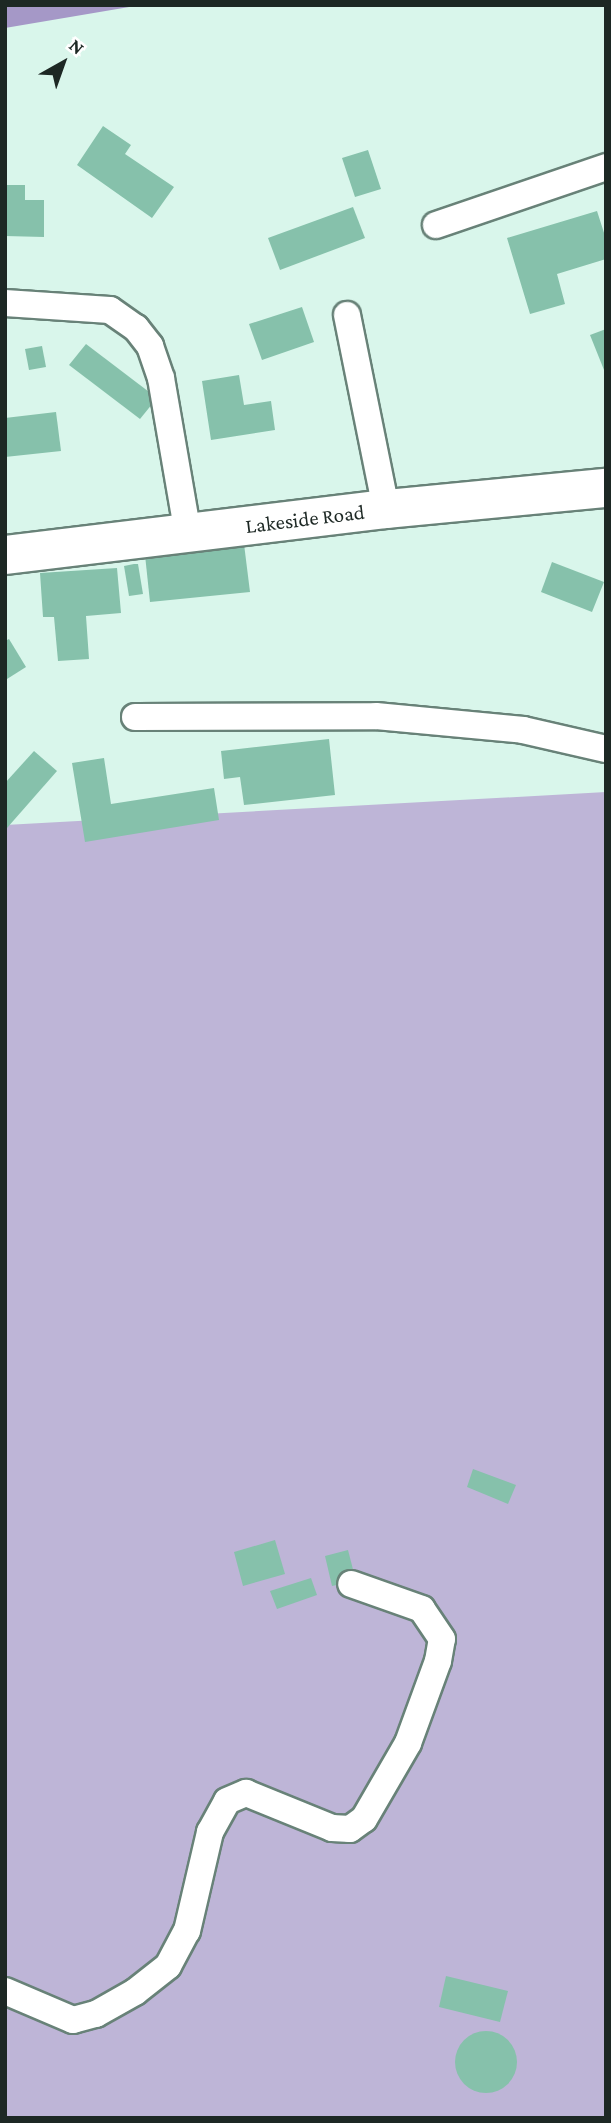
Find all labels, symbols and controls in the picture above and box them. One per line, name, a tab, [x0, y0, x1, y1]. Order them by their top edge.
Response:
north arrow	[28, 28, 98, 98]
text: N	[65, 34, 89, 59]
street label: Lakeside Road	[244, 499, 366, 539]

